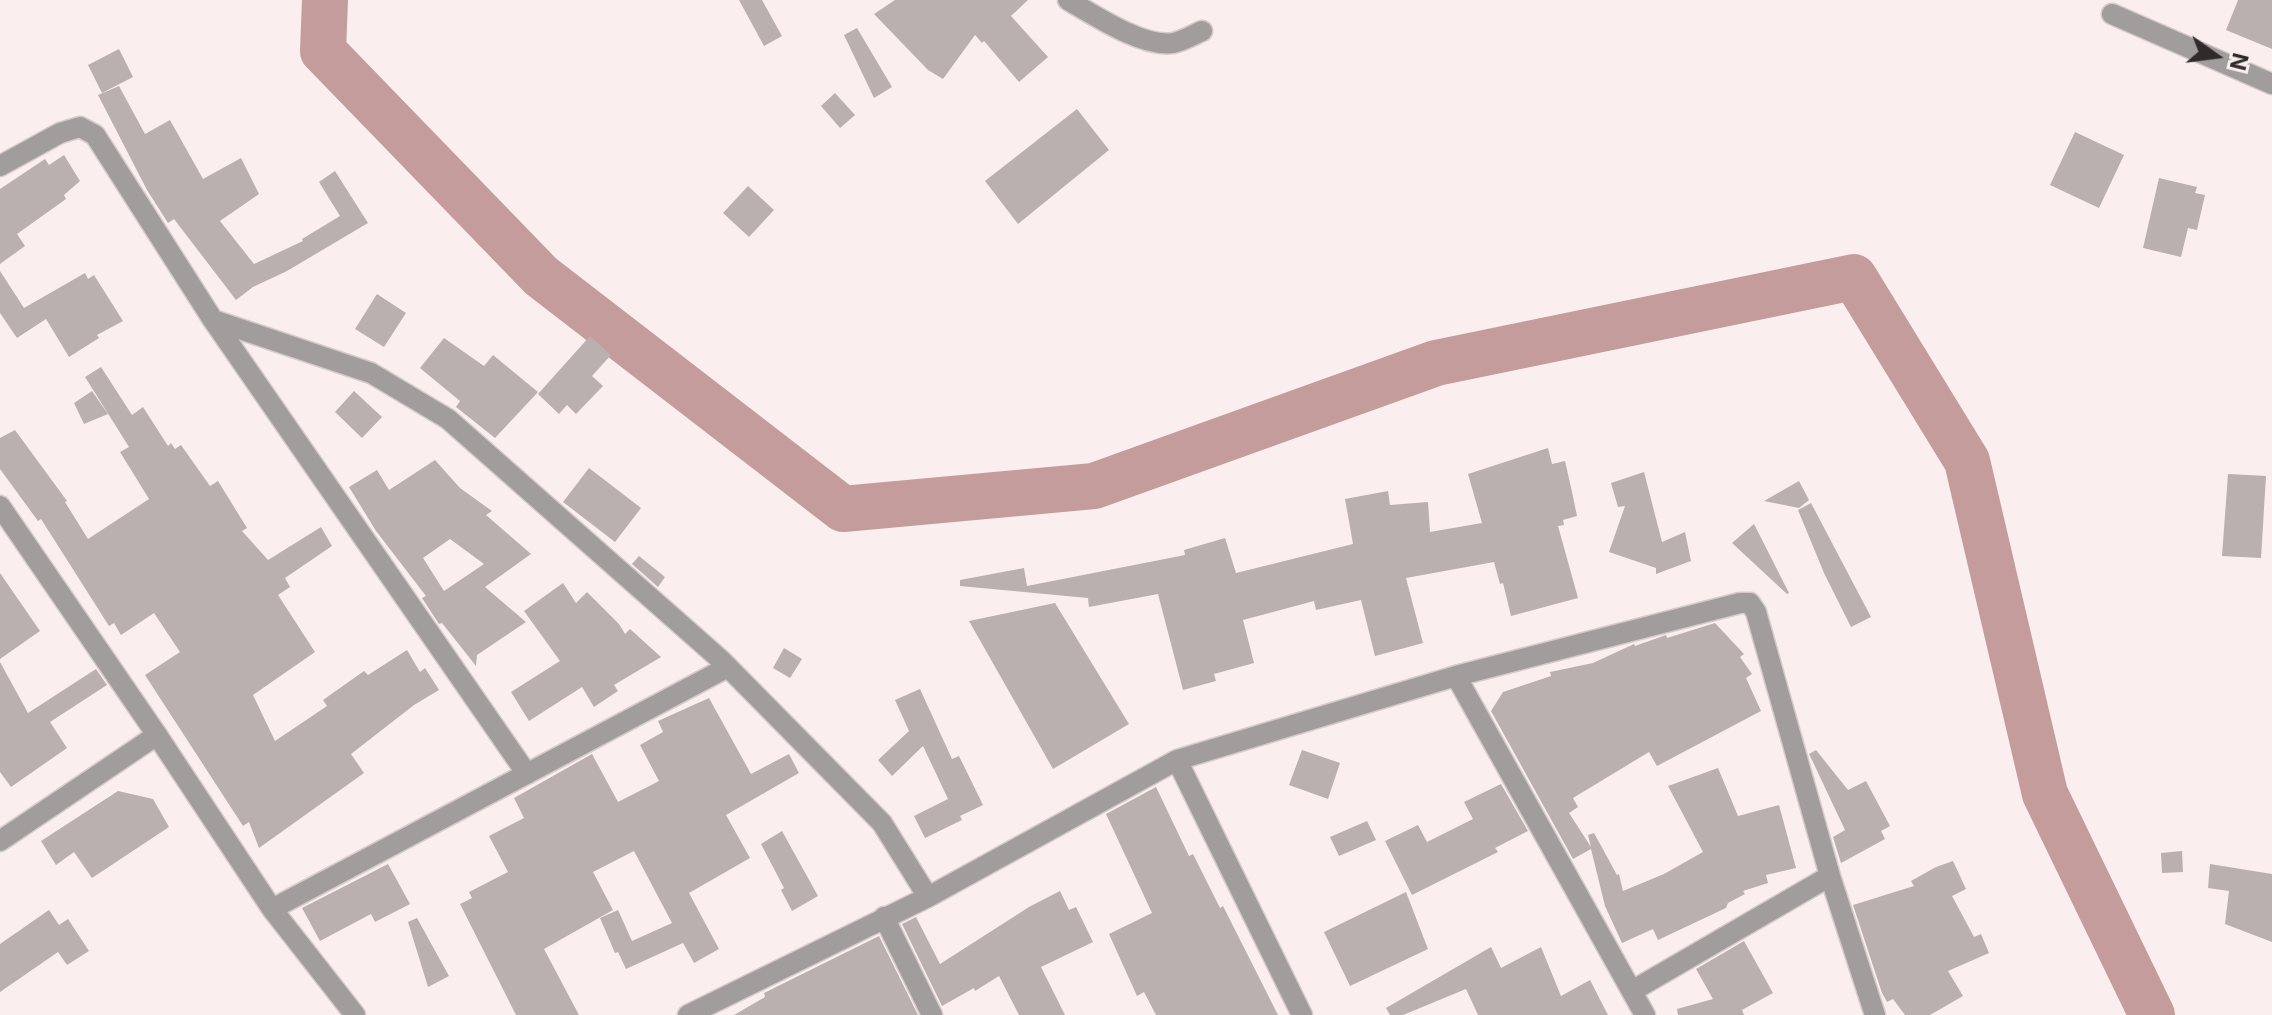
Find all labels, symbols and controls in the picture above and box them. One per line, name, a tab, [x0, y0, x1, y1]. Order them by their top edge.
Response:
north arrow	[2176, 16, 2256, 96]
text: N	[2225, 51, 2254, 73]

